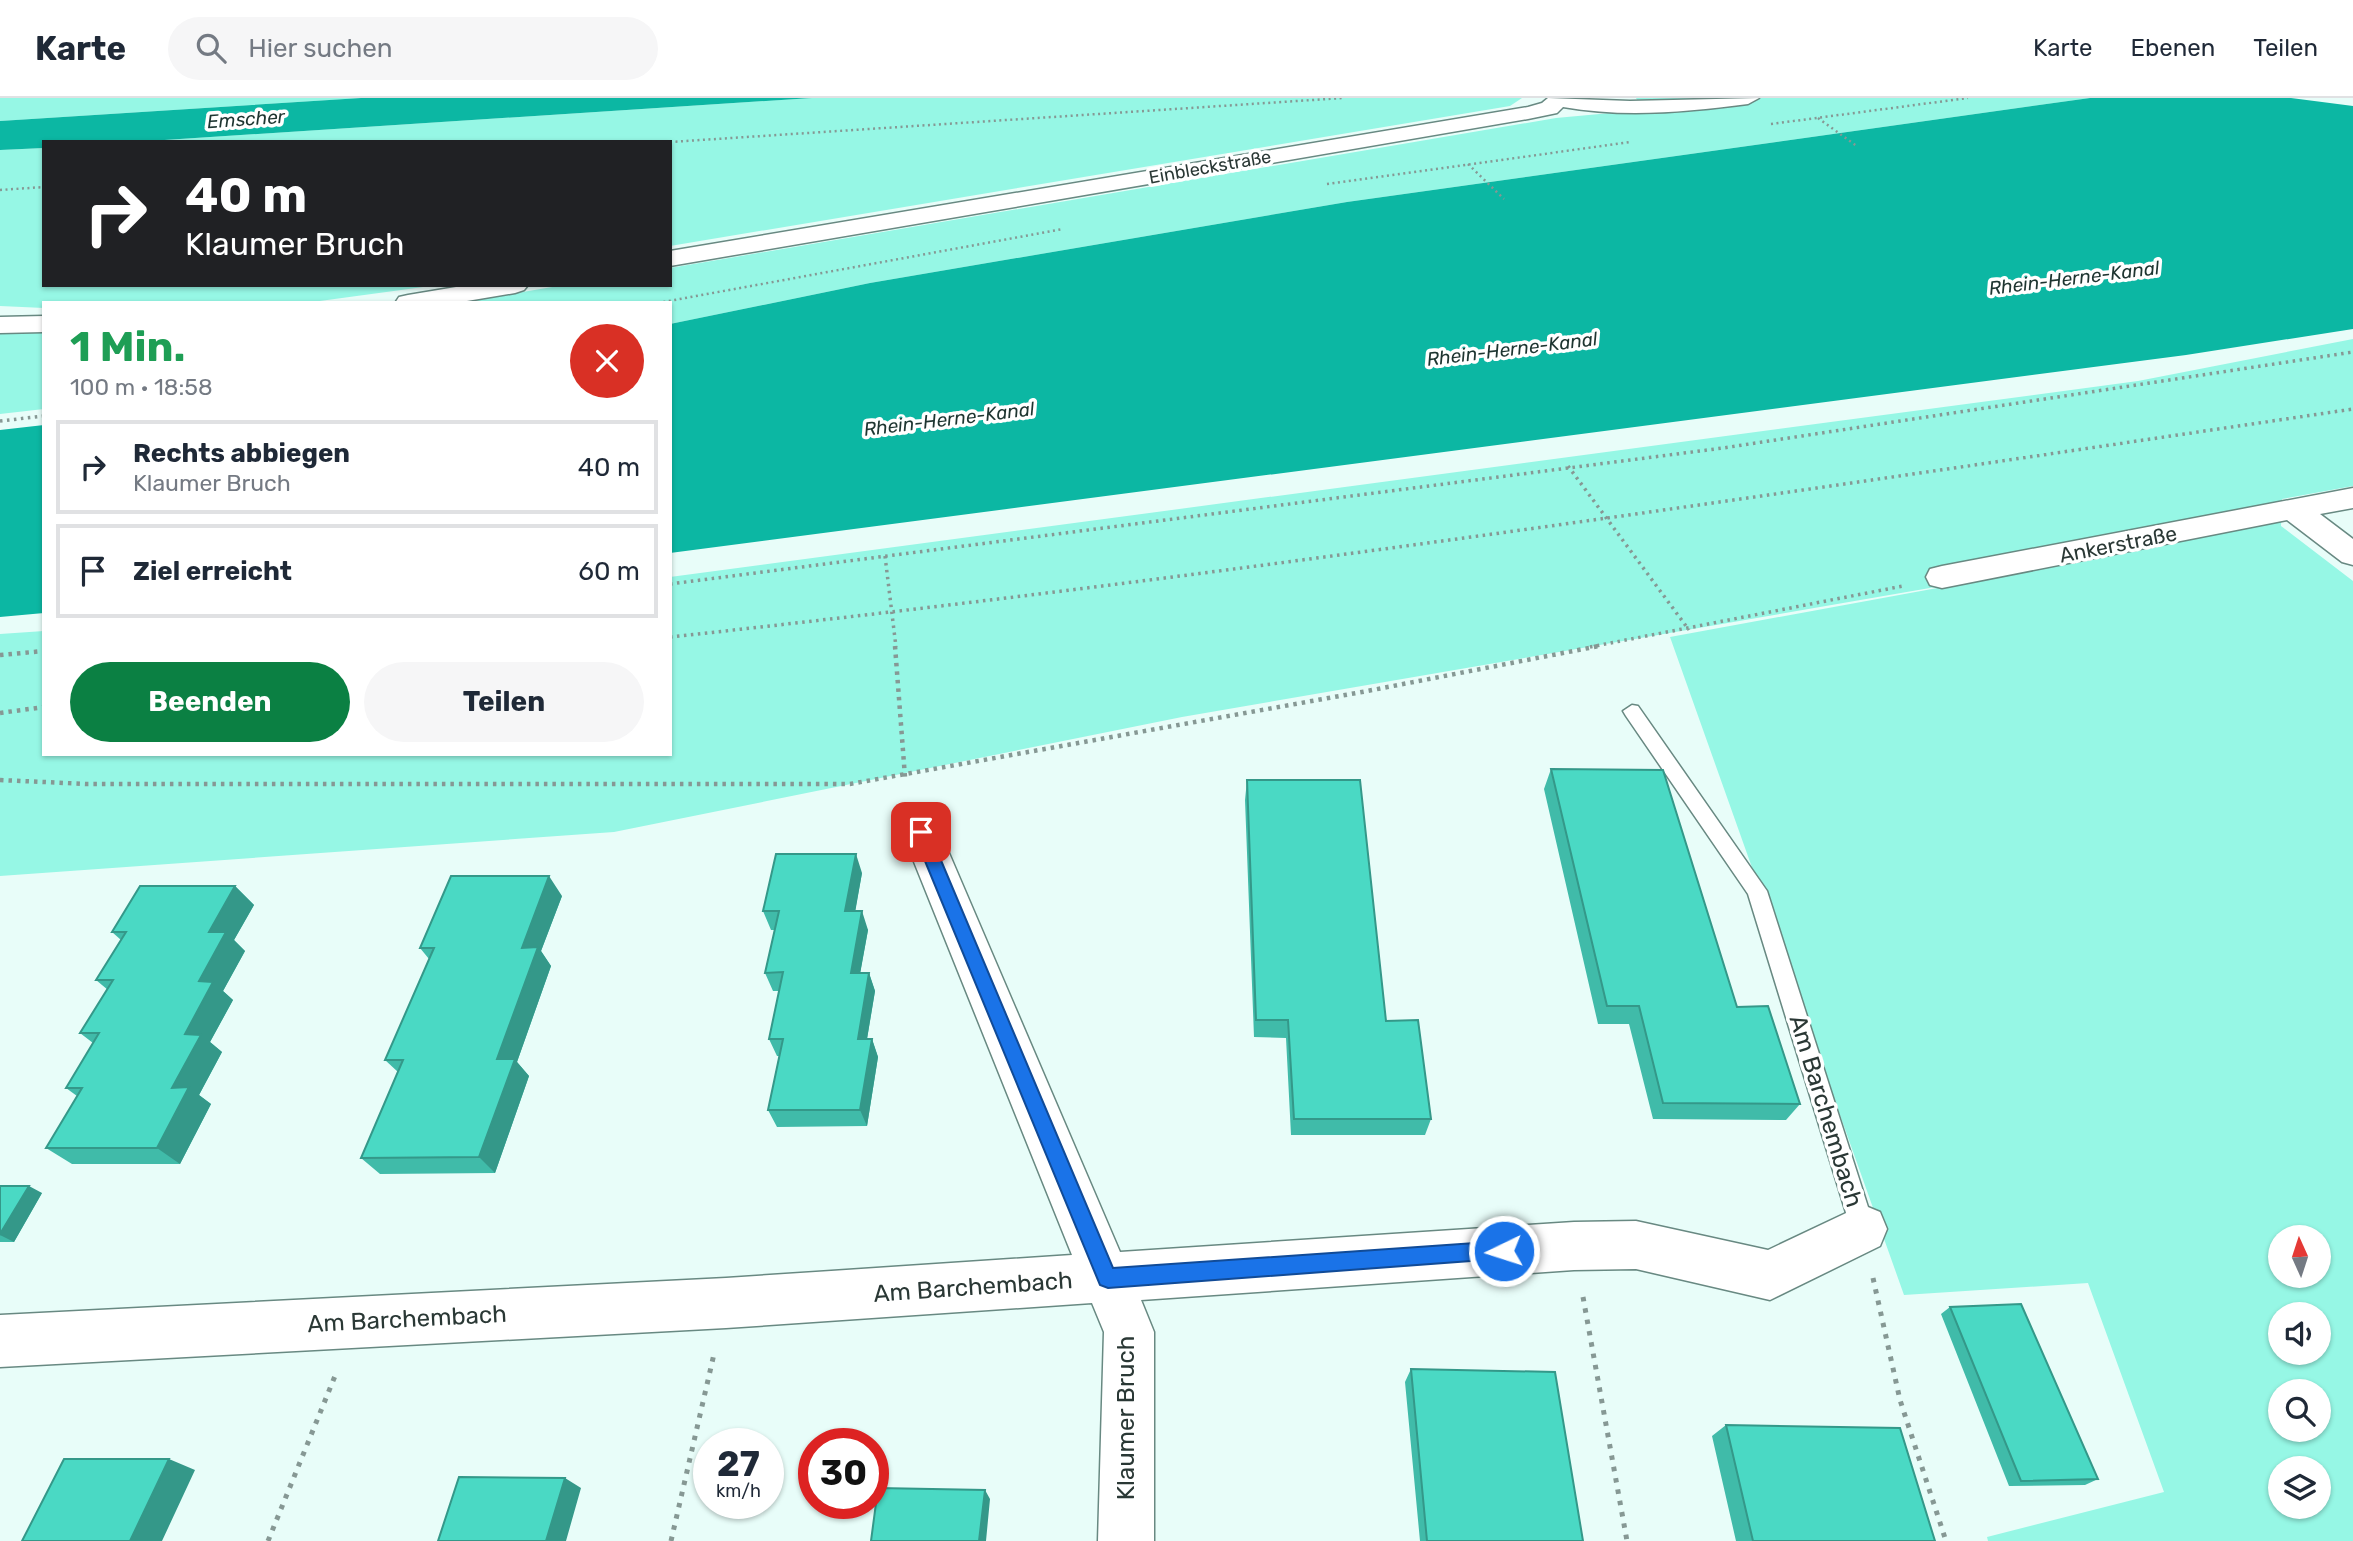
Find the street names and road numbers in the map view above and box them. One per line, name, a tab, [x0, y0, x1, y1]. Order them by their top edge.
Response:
street label: Einbleckstraße	[1147, 145, 1273, 189]
street label: Ankerstraße	[2057, 520, 2179, 568]
street label: Am Barchembach	[1783, 1012, 1869, 1210]
street label: Am Barchembach	[873, 1266, 1073, 1308]
street label: Am Barchembach	[307, 1300, 507, 1338]
street label: Klaumer Bruch	[1112, 1336, 1140, 1500]

